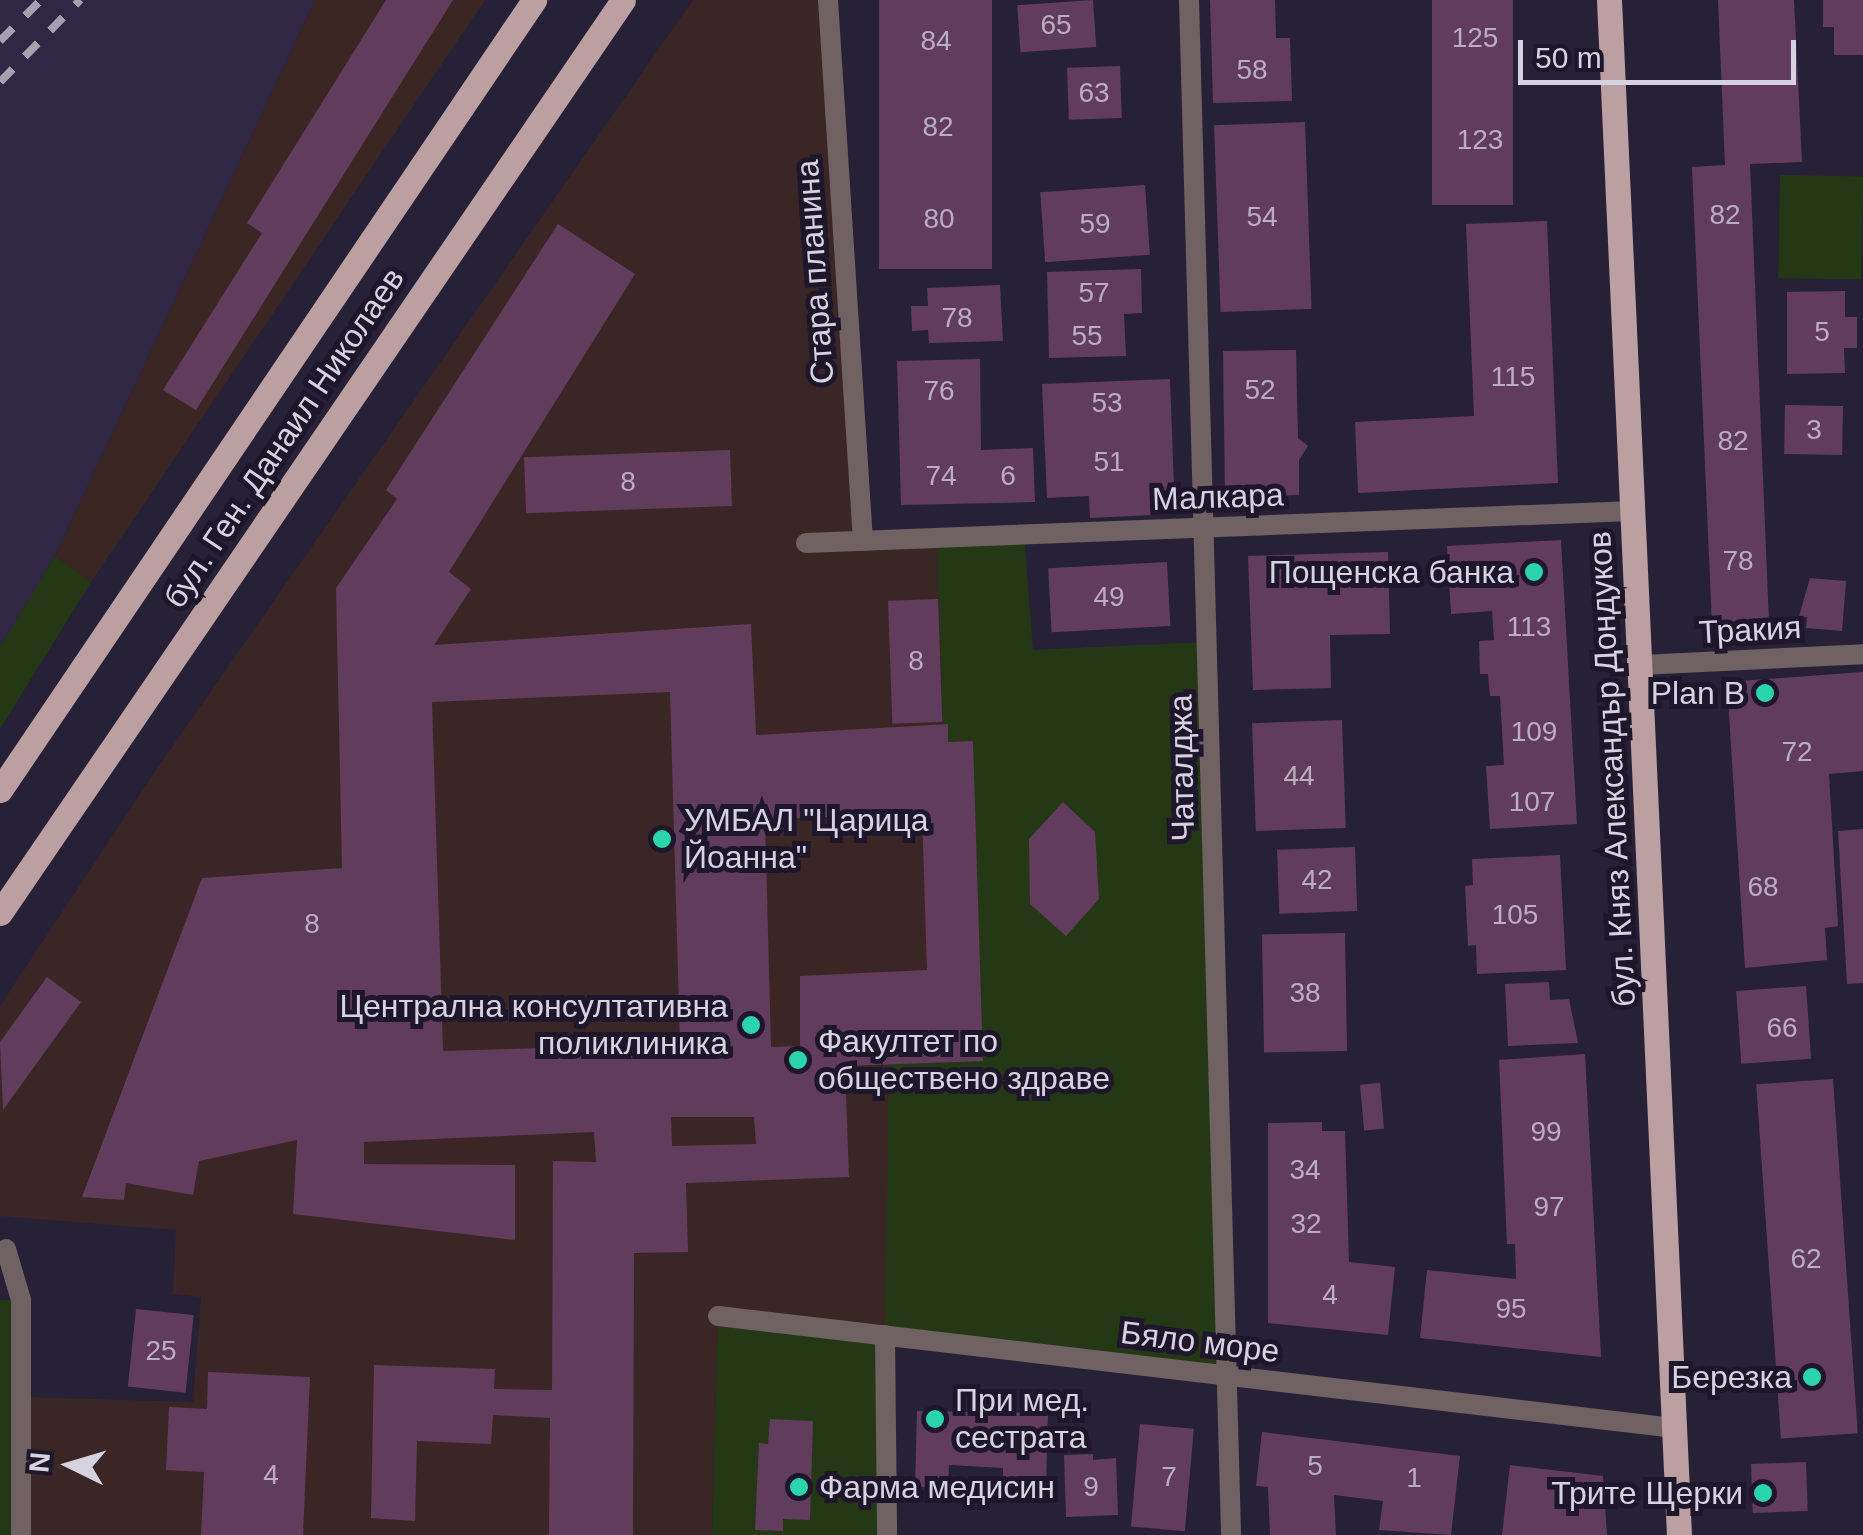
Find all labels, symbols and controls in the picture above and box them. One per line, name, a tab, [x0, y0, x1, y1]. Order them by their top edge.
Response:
house number: 65	[1040, 8, 1072, 42]
scale bar	[1523, 20, 1800, 82]
house number: 125	[1452, 21, 1498, 55]
house number: 84	[920, 24, 952, 58]
text: 50 m	[1535, 41, 1602, 74]
house number: 58	[1236, 53, 1268, 87]
house number: 63	[1078, 76, 1110, 110]
house number: 82	[922, 110, 954, 144]
house number: 123	[1457, 123, 1503, 157]
street label: Стара планина	[788, 159, 842, 385]
house number: 82	[1709, 198, 1741, 232]
house number: 54	[1246, 200, 1278, 234]
house number: 80	[923, 202, 955, 236]
house number: 59	[1079, 207, 1111, 241]
street label: бул. Ген. Данаил Николаев	[156, 261, 412, 615]
house number: 57	[1078, 276, 1110, 310]
house number: 78	[941, 301, 973, 335]
house number: 5	[1814, 315, 1830, 349]
house number: 55	[1071, 319, 1103, 353]
house number: 115	[1491, 360, 1535, 394]
house number: 52	[1244, 373, 1276, 407]
house number: 76	[923, 374, 955, 408]
house number: 53	[1091, 386, 1123, 420]
house number: 3	[1806, 413, 1822, 447]
house number: 82	[1717, 424, 1749, 458]
house number: 51	[1093, 445, 1125, 479]
house number: 74	[925, 459, 957, 493]
house number: 6	[1000, 459, 1016, 493]
house number: 8	[620, 465, 636, 499]
street label: Малкара	[1152, 476, 1284, 518]
street label: бул. Княз Александър Дондуков	[1580, 530, 1644, 1008]
house number: 78	[1722, 544, 1754, 578]
place label: Пощенска банка	[1269, 553, 1514, 591]
marker: Пощенска банка	[1523, 561, 1545, 583]
house number: 49	[1093, 580, 1125, 614]
street label: Тракия	[1698, 608, 1802, 652]
house number: 113	[1507, 610, 1551, 644]
house number: 8	[908, 644, 924, 678]
place label: Plan B	[1651, 674, 1745, 712]
marker: Plan B	[1754, 682, 1776, 704]
street label: Чаталджа	[1162, 694, 1202, 842]
house number: 109	[1511, 715, 1557, 749]
house number: 72	[1781, 735, 1813, 769]
house number: 44	[1283, 759, 1315, 793]
house number: 107	[1509, 785, 1555, 819]
place label: УМБАЛ "Царица Йоанна"	[684, 802, 929, 877]
marker: УМБАЛ "Царица Йоанна"	[649, 826, 675, 852]
house number: 42	[1301, 863, 1333, 897]
house number: 68	[1747, 870, 1779, 904]
house number: 105	[1492, 898, 1538, 932]
house number: 8	[304, 907, 320, 941]
house number: 38	[1289, 976, 1321, 1010]
place label: Централна консултативна поликлиника	[339, 988, 728, 1063]
house number: 66	[1766, 1011, 1798, 1045]
marker: Централна консултативна поликлиника	[738, 1012, 764, 1038]
place label: Факултет по обществено здраве	[818, 1023, 1110, 1098]
marker: Факултет по обществено здраве	[787, 1049, 809, 1071]
house number: 99	[1530, 1115, 1562, 1149]
house number: 34	[1289, 1153, 1321, 1187]
house number: 97	[1533, 1190, 1565, 1224]
house number: 32	[1290, 1207, 1322, 1241]
house number: 62	[1790, 1242, 1822, 1276]
house number: 4	[1322, 1278, 1338, 1312]
house number: 95	[1495, 1292, 1527, 1326]
street label: Бяло море	[1119, 1313, 1281, 1371]
house number: 25	[145, 1334, 177, 1368]
place label: Березка	[1671, 1358, 1792, 1396]
marker: Березка	[1801, 1366, 1823, 1388]
place label: При мед. сестрата	[955, 1382, 1089, 1457]
marker: При мед. сестрата	[924, 1408, 946, 1430]
north arrow	[20, 1415, 120, 1515]
house number: 5	[1307, 1449, 1323, 1483]
text: N	[23, 1451, 56, 1474]
house number: 4	[263, 1458, 279, 1492]
house number: 7	[1161, 1460, 1177, 1494]
house number: 1	[1406, 1461, 1422, 1495]
place label: Фарма медисин	[819, 1468, 1055, 1506]
house number: 9	[1083, 1470, 1099, 1504]
place label: Трите Щерки	[1551, 1474, 1743, 1512]
marker: Фарма медисин	[788, 1476, 810, 1498]
marker: Трите Щерки	[1752, 1482, 1774, 1504]

